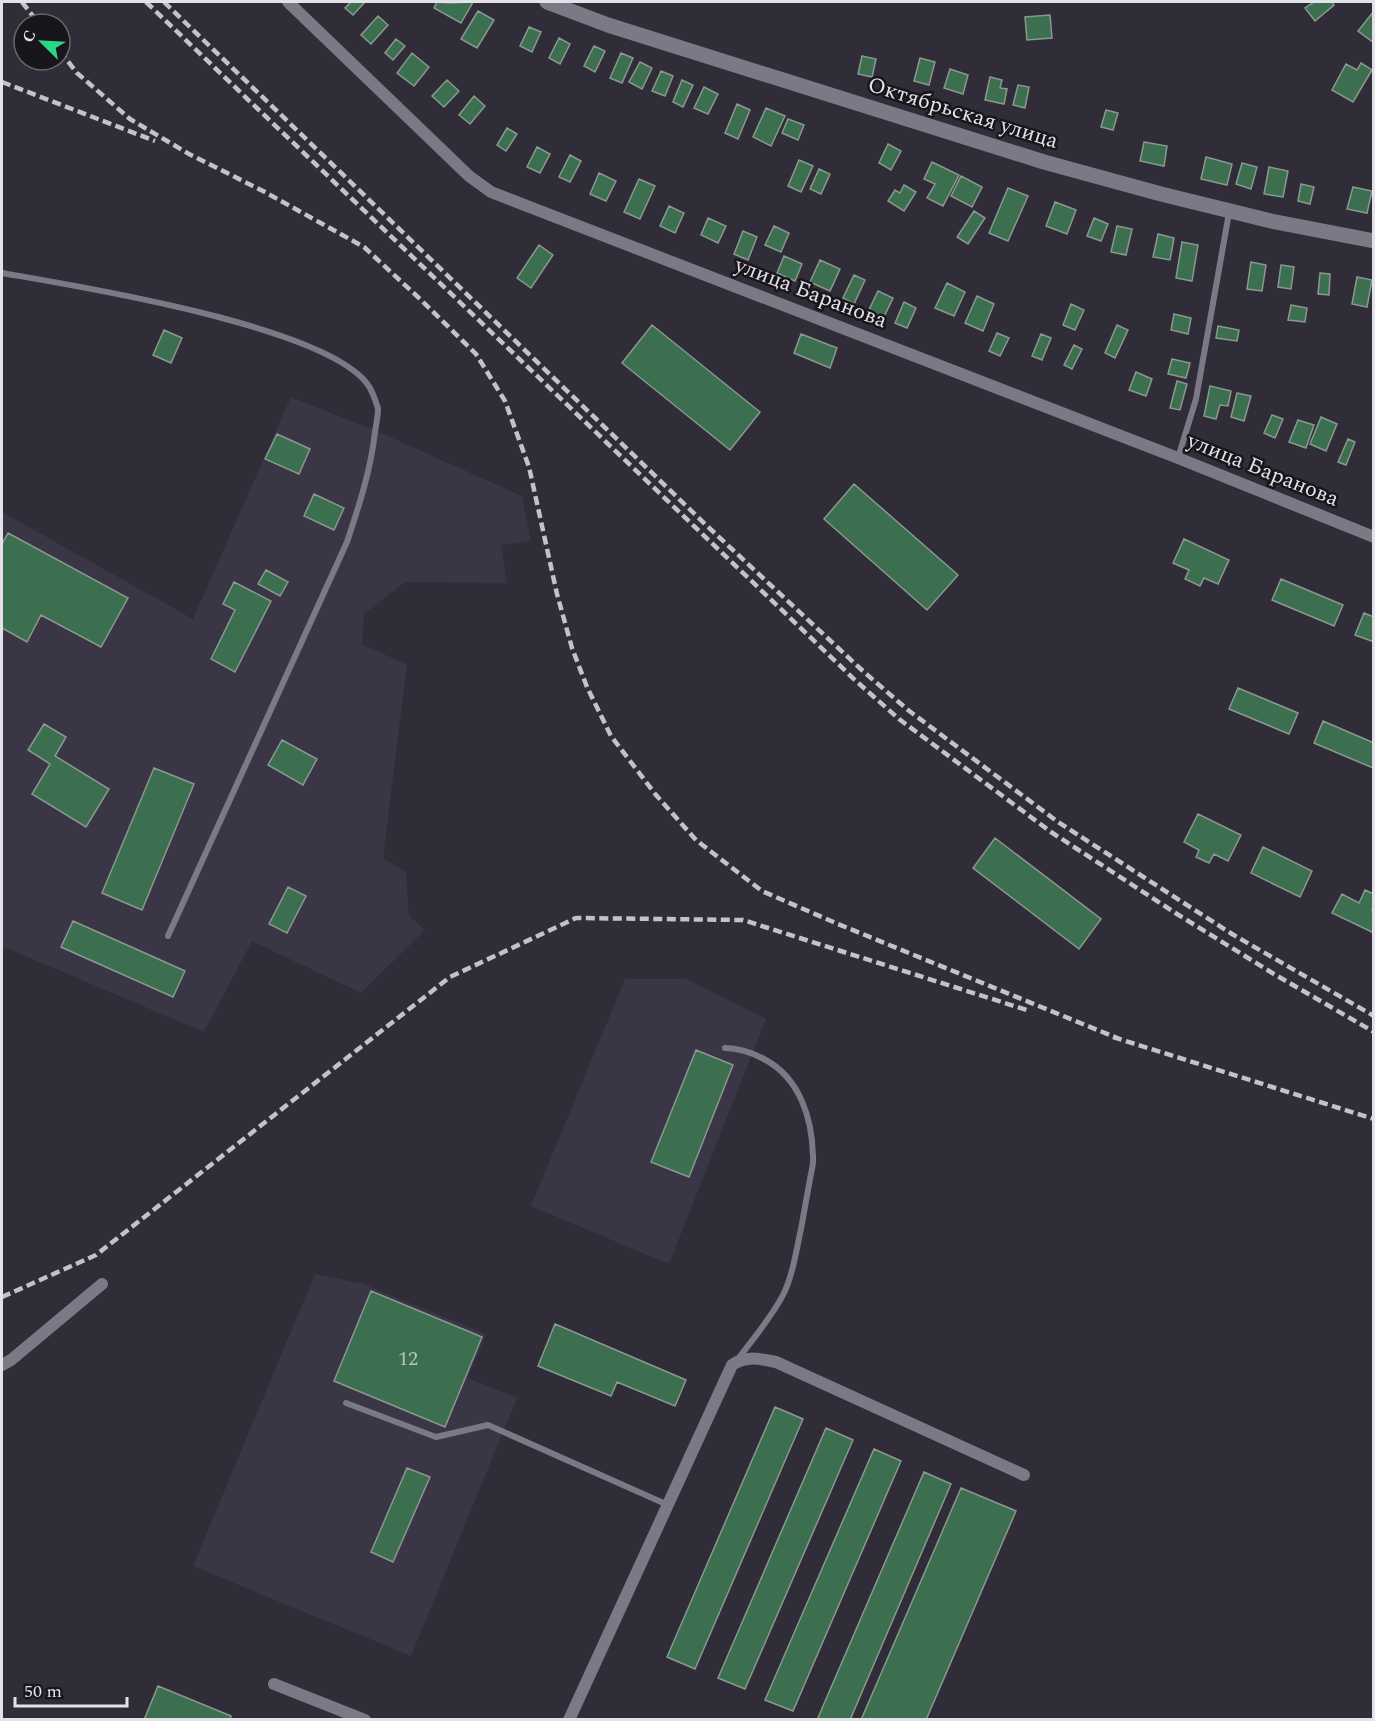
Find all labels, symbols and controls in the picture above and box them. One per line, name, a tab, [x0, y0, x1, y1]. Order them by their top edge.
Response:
north arrow	[12, 12, 72, 72]
text: С	[16, 26, 42, 46]
street label: Октябрьская улица	[864, 68, 1063, 158]
street label: улица Баранова	[729, 248, 892, 337]
street label: улица Баранова	[1181, 424, 1344, 516]
house number: 12	[398, 1344, 418, 1374]
scale bar	[15, 1670, 128, 1708]
text: 50 m	[24, 1678, 62, 1705]

